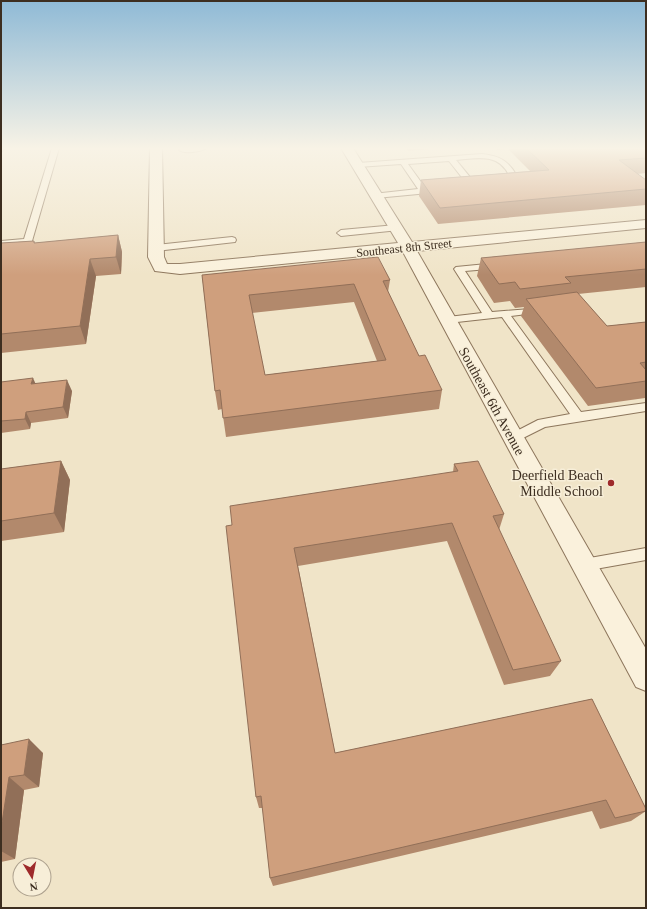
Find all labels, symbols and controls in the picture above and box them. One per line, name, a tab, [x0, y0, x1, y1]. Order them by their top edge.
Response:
street label: Southeast 8th Street	[356, 236, 453, 260]
street label: Southeast 6th Avenue	[456, 345, 527, 458]
place label: Deerfield Beach Middle School	[512, 468, 603, 499]
marker: Deerfield Beach Middle School	[606, 478, 616, 488]
north arrow	[12, 857, 52, 897]
text: N	[29, 880, 39, 893]

